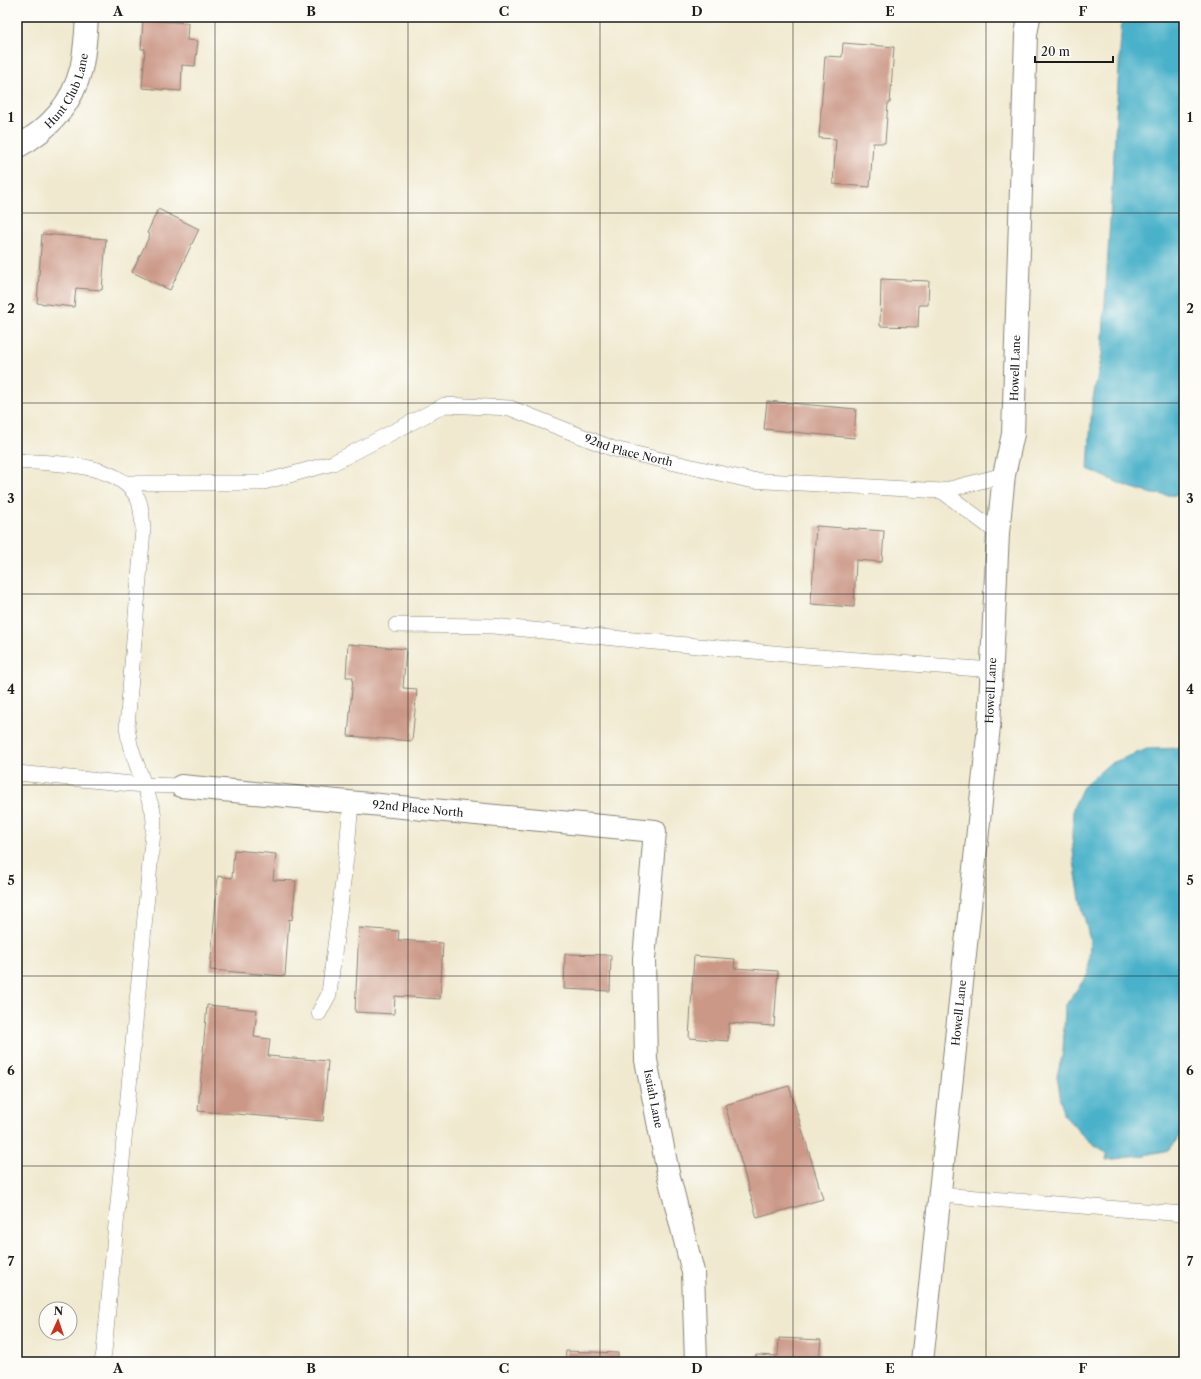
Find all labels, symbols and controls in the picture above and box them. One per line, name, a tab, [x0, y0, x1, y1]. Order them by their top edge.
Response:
text: A	[112, 3, 124, 19]
text: B	[306, 3, 316, 19]
text: C	[499, 3, 509, 19]
text: D	[691, 3, 703, 19]
text: E	[885, 3, 895, 19]
text: F	[1079, 3, 1088, 19]
scale bar	[1035, 38, 1113, 64]
text: 20 m	[1041, 44, 1070, 59]
street label: Hunt Club Lane	[42, 52, 91, 131]
text: 1	[8, 109, 14, 125]
text: 1	[1187, 109, 1193, 125]
text: 2	[7, 300, 15, 316]
text: 2	[1186, 300, 1194, 316]
street label: Howell Lane	[1007, 335, 1023, 401]
street label: 92nd Place North	[582, 431, 674, 469]
text: 3	[7, 490, 15, 506]
text: 3	[1186, 490, 1194, 506]
street label: Howell Lane	[982, 657, 999, 724]
text: 4	[7, 681, 15, 697]
text: 4	[1186, 681, 1194, 697]
street label: 92nd Place North	[372, 797, 464, 820]
text: 5	[7, 872, 15, 888]
text: 5	[1186, 872, 1194, 888]
street label: Howell Lane	[948, 979, 969, 1047]
text: 6	[7, 1062, 15, 1078]
text: 6	[1186, 1062, 1194, 1078]
street label: Isaiah Lane	[641, 1068, 666, 1129]
text: 7	[8, 1253, 15, 1269]
text: 7	[1187, 1253, 1194, 1269]
north arrow	[38, 1301, 78, 1341]
text: N	[53, 1304, 64, 1318]
text: A	[112, 1360, 124, 1376]
text: B	[306, 1360, 316, 1376]
text: C	[499, 1360, 509, 1376]
text: D	[691, 1360, 703, 1376]
text: E	[885, 1360, 895, 1376]
text: F	[1079, 1360, 1088, 1376]

